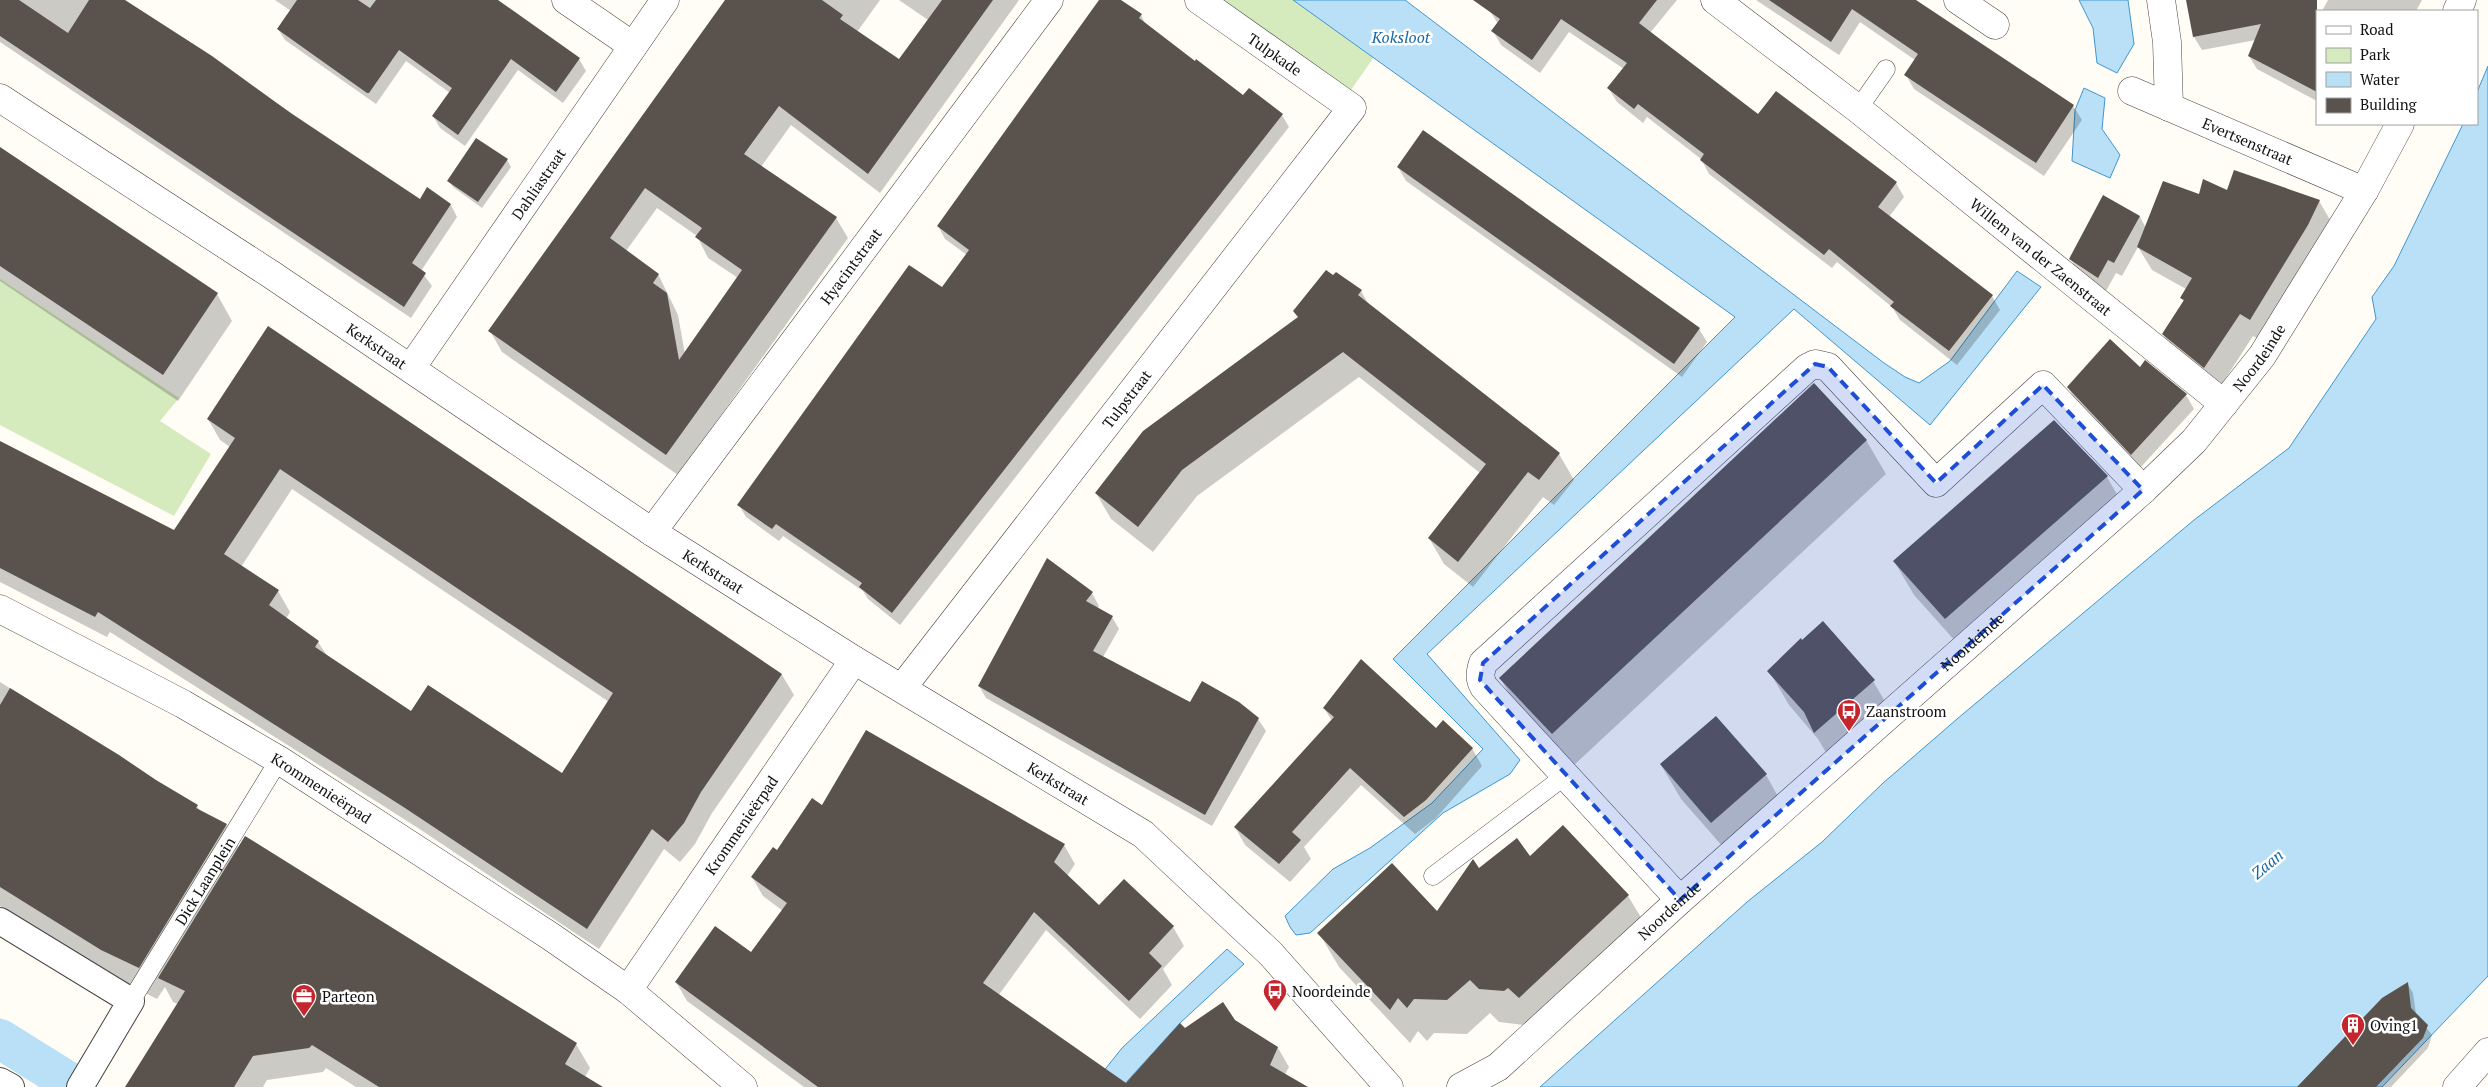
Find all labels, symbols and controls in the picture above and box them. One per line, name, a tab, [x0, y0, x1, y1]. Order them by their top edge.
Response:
legend	[2316, 10, 2478, 125]
text: Road	[2360, 19, 2393, 39]
water label: Koksloot	[1371, 26, 1431, 48]
street label: Tulpkade	[1244, 28, 1306, 80]
text: Park	[2360, 44, 2390, 64]
text: Water	[2360, 69, 2400, 89]
text: Building	[2360, 94, 2418, 114]
street label: Evertsenstraat	[2199, 113, 2296, 169]
street label: Dahliastraat	[507, 144, 570, 223]
street label: Willem van der Zaenstraat	[1966, 193, 2116, 320]
street label: Hyacintstraat	[815, 223, 886, 308]
street label: Kerkstraat	[343, 318, 411, 374]
street label: Noordeinde	[2228, 320, 2290, 395]
street label: Tulpstraat	[1097, 365, 1156, 432]
street label: Kerkstraat	[679, 544, 748, 598]
street label: Noordeinde	[1936, 608, 2008, 675]
bus stop icon: Zaanstroom	[1836, 698, 1862, 732]
place label: Zaanstroom	[1866, 701, 1947, 721]
street label: Krommenieërpad	[268, 748, 376, 828]
street label: Kerkstraat	[1024, 757, 1093, 810]
street label: Krommenieërpad	[700, 772, 782, 878]
street label: Dick Laanplein	[170, 833, 239, 929]
water label: Zaan	[2246, 844, 2288, 884]
street label: Noordeinde	[1633, 876, 1705, 944]
bus stop icon: Noordeinde	[1262, 978, 1288, 1012]
place label: Noordeinde	[1292, 981, 1371, 1001]
office icon: Parteon	[291, 983, 317, 1017]
place label: Parteon	[322, 986, 375, 1006]
building icon: Oving1	[2340, 1012, 2366, 1046]
place label: Oving1	[2370, 1015, 2418, 1035]

